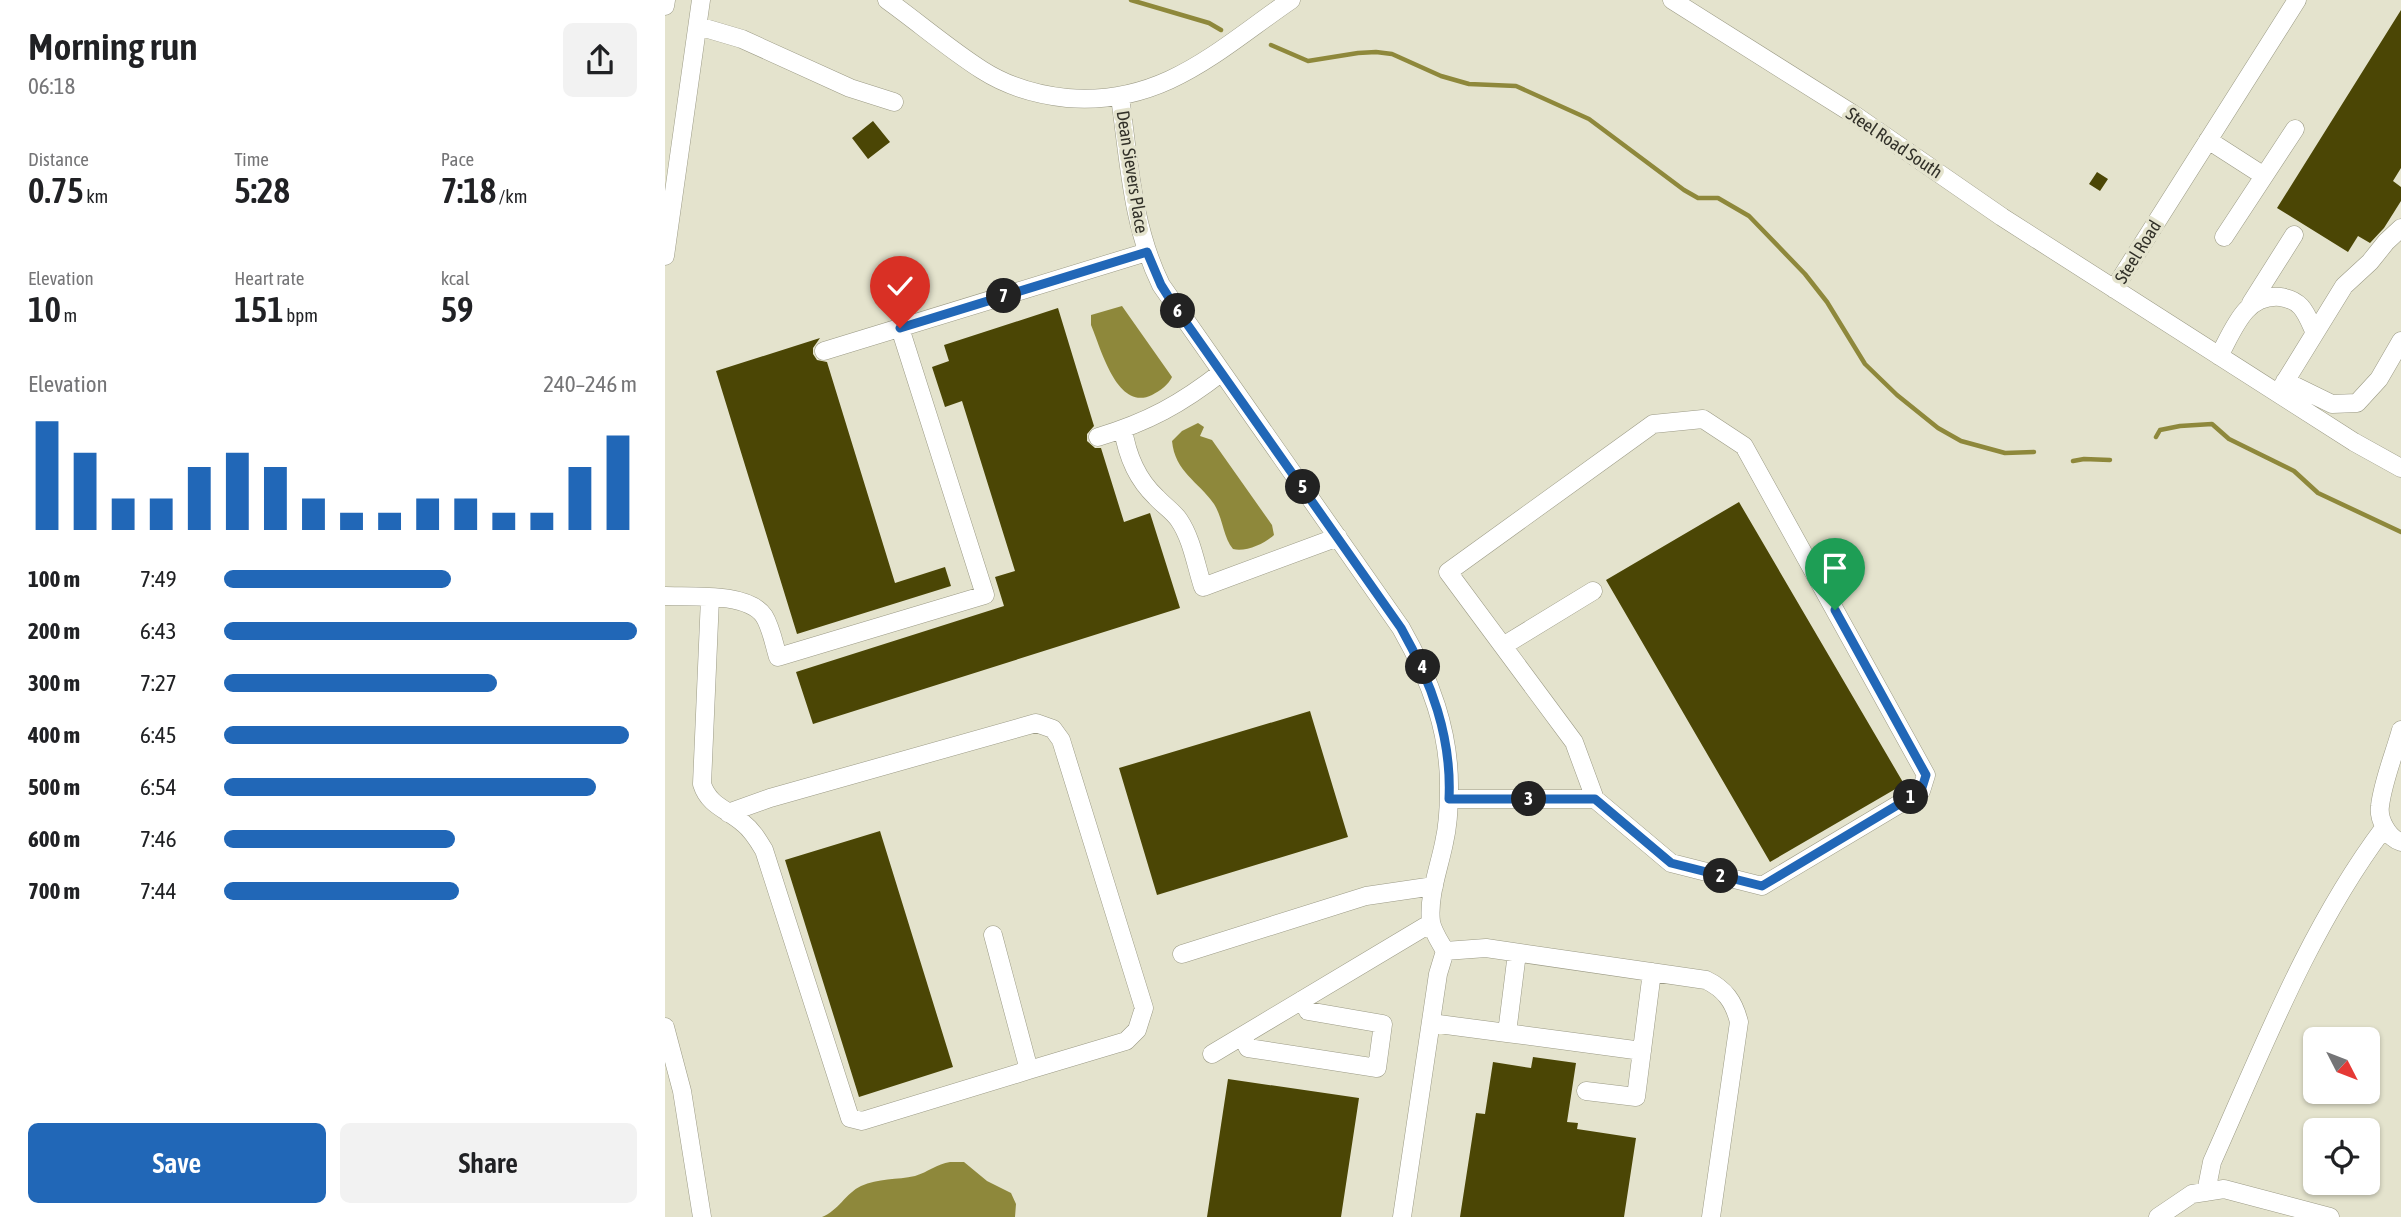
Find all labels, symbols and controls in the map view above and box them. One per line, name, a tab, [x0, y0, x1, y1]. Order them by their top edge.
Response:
button: share	[563, 23, 637, 97]
text: Morning run	[28, 25, 198, 68]
text: 06:18	[28, 73, 75, 99]
street label: Steel Road South	[1842, 103, 1946, 182]
street label: Dean Sievers Place	[1112, 109, 1153, 235]
text: Distance	[28, 148, 89, 170]
text: Time	[234, 148, 269, 170]
text: Pace	[441, 148, 474, 170]
text: 0.75	[28, 170, 84, 210]
text: 5:28	[234, 170, 290, 210]
text: 7:18	[441, 170, 496, 210]
text: km	[84, 185, 108, 207]
text: /km	[496, 185, 527, 207]
street label: Steel Road	[2110, 216, 2165, 287]
pin	[870, 256, 930, 328]
text: Elevation	[28, 267, 94, 289]
text: Heart rate	[234, 267, 304, 289]
text: kcal	[441, 267, 470, 289]
icon: check	[881, 267, 919, 305]
pin: 7	[987, 278, 1021, 314]
text: 7	[999, 284, 1008, 306]
text: 10	[28, 289, 61, 329]
text: 151	[234, 289, 284, 329]
text: 59	[441, 289, 474, 329]
pin: 6	[1161, 294, 1195, 328]
text: 6	[1173, 299, 1182, 321]
text: m	[61, 304, 77, 326]
text: bpm	[284, 304, 318, 326]
text: Elevation	[28, 371, 108, 397]
text: 240–246 m	[543, 371, 637, 397]
pin: 5	[1285, 470, 1321, 504]
text: 5	[1298, 475, 1307, 497]
pin	[1805, 538, 1865, 610]
icon: arrive	[1816, 549, 1854, 587]
text: 100 m	[28, 566, 80, 592]
text: 7:49	[140, 566, 177, 592]
text: 200 m	[28, 618, 80, 644]
text: 6:43	[140, 618, 177, 644]
pin: 4	[1405, 650, 1441, 684]
text: 4	[1418, 655, 1427, 677]
text: 300 m	[28, 670, 80, 696]
text: 7:27	[140, 670, 177, 696]
text: 400 m	[28, 722, 80, 748]
text: 6:45	[140, 722, 177, 748]
text: 500 m	[28, 774, 80, 800]
text: 6:54	[140, 774, 177, 800]
pin: 1	[1893, 780, 1929, 814]
pin: 3	[1511, 782, 1547, 816]
text: 1	[1906, 785, 1915, 807]
text: 3	[1524, 787, 1533, 809]
text: 600 m	[28, 826, 80, 852]
text: 7:46	[140, 826, 177, 852]
pin: 2	[1703, 858, 1739, 894]
text: 2	[1716, 864, 1725, 886]
text: 700 m	[28, 878, 80, 904]
text: 7:44	[140, 878, 177, 904]
north arrow	[2303, 1027, 2380, 1104]
map controls	[2303, 1027, 2380, 1195]
button: locate	[2303, 1118, 2380, 1195]
button: Save	[28, 1123, 326, 1203]
button: Share	[340, 1123, 637, 1203]

